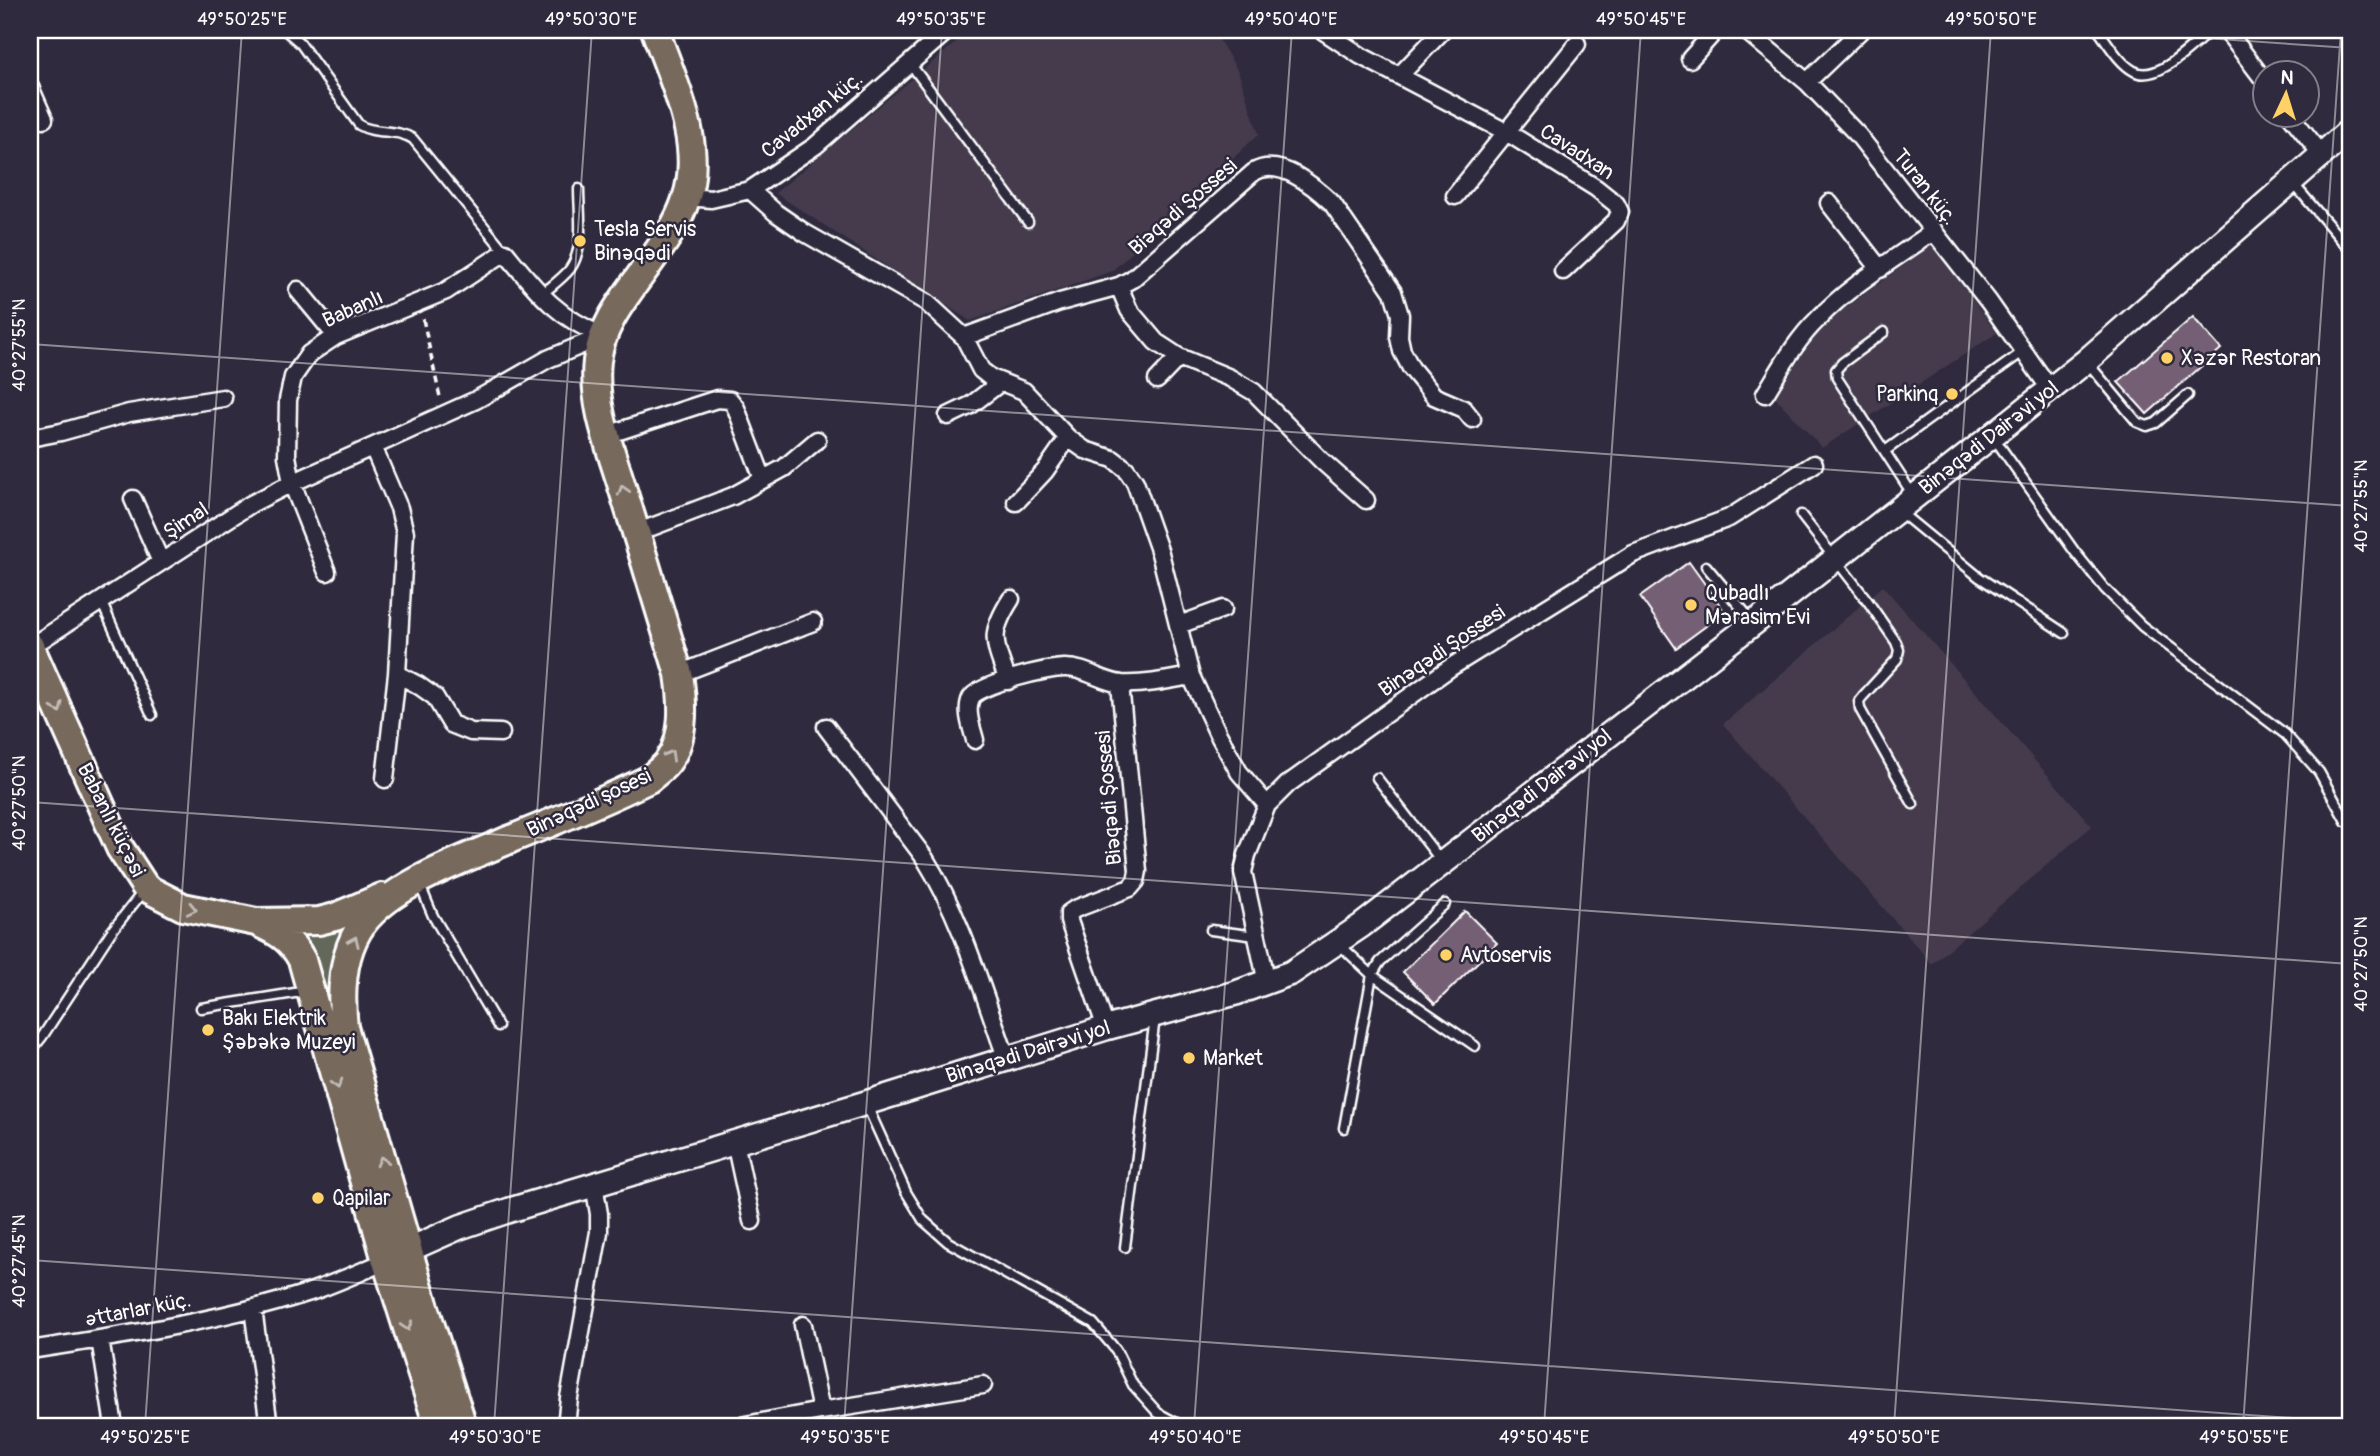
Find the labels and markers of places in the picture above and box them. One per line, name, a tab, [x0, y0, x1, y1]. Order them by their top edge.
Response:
place label: Tesla Servis Binəqədi	[594, 216, 697, 267]
marker: Tesla Servis Binəqədi	[572, 233, 588, 249]
place label: Xəzər Restoran	[2181, 345, 2321, 372]
marker: Xəzər Restoran	[2159, 350, 2175, 366]
place label: Parkinq	[1876, 381, 1938, 408]
marker: Parkinq	[1944, 386, 1960, 402]
place label: Qubadlı Mərasim Evi	[1705, 580, 1810, 631]
marker: Qubadlı Mərasim Evi	[1683, 597, 1699, 613]
place label: Avtoservis	[1460, 942, 1552, 969]
marker: Avtoservis	[1438, 947, 1454, 963]
place label: Bakı Elektrik Şəbəkə Muzeyi	[222, 1005, 356, 1056]
marker: Bakı Elektrik Şəbəkə Muzeyi	[200, 1022, 216, 1038]
place label: Market	[1203, 1045, 1263, 1072]
marker: Market	[1181, 1050, 1197, 1066]
place label: Qapilar	[332, 1185, 391, 1212]
marker: Qapilar	[310, 1190, 326, 1206]

